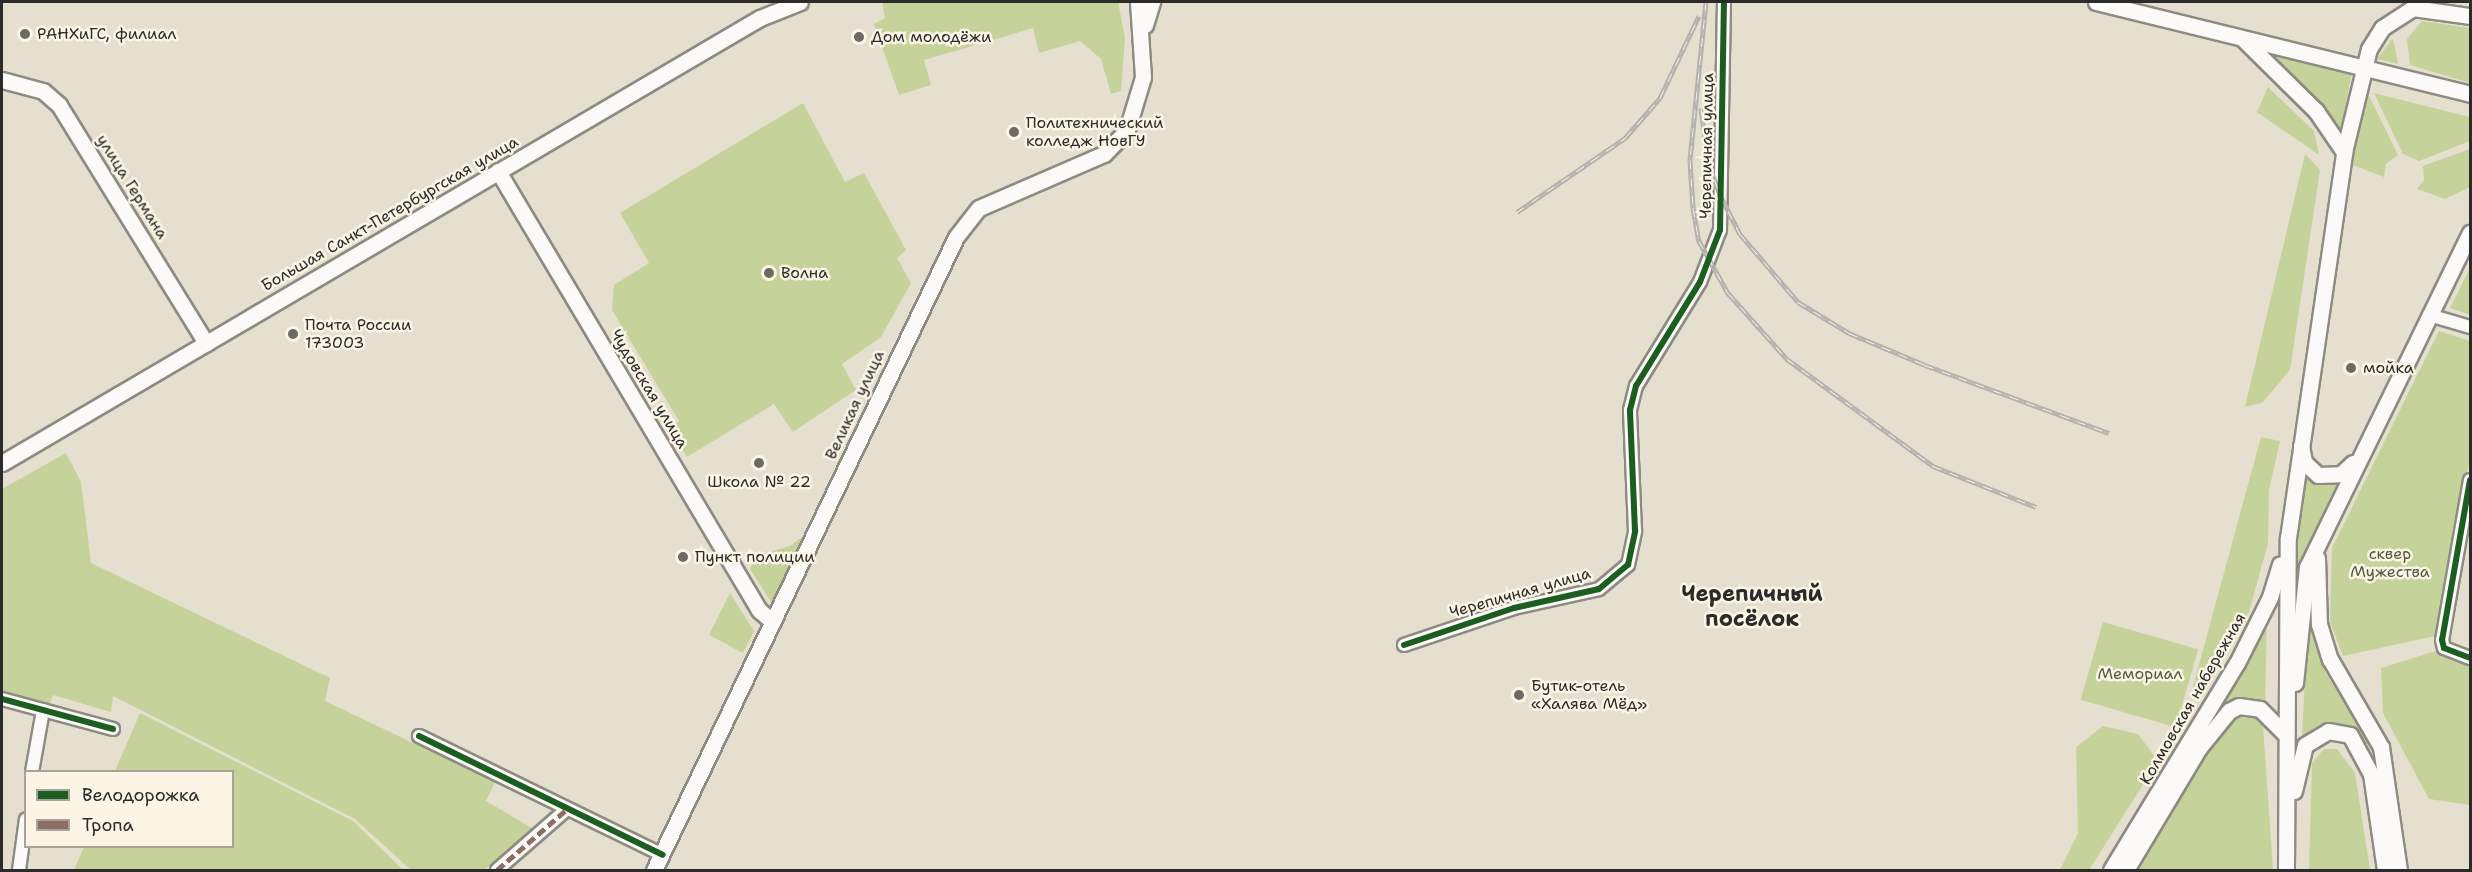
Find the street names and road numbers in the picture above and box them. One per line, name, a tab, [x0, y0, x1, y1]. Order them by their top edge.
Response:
street label: Черепичная улица	[1696, 73, 1718, 219]
street label: улица Германа	[92, 131, 172, 243]
street label: Большая Санкт-Петербургская улица	[258, 132, 522, 296]
street label: Чудовская улица	[606, 326, 692, 452]
street label: Великая улица	[821, 347, 889, 463]
street label: Черепичная улица	[1447, 564, 1593, 622]
street label: Колмовская набережная	[2136, 610, 2250, 788]

